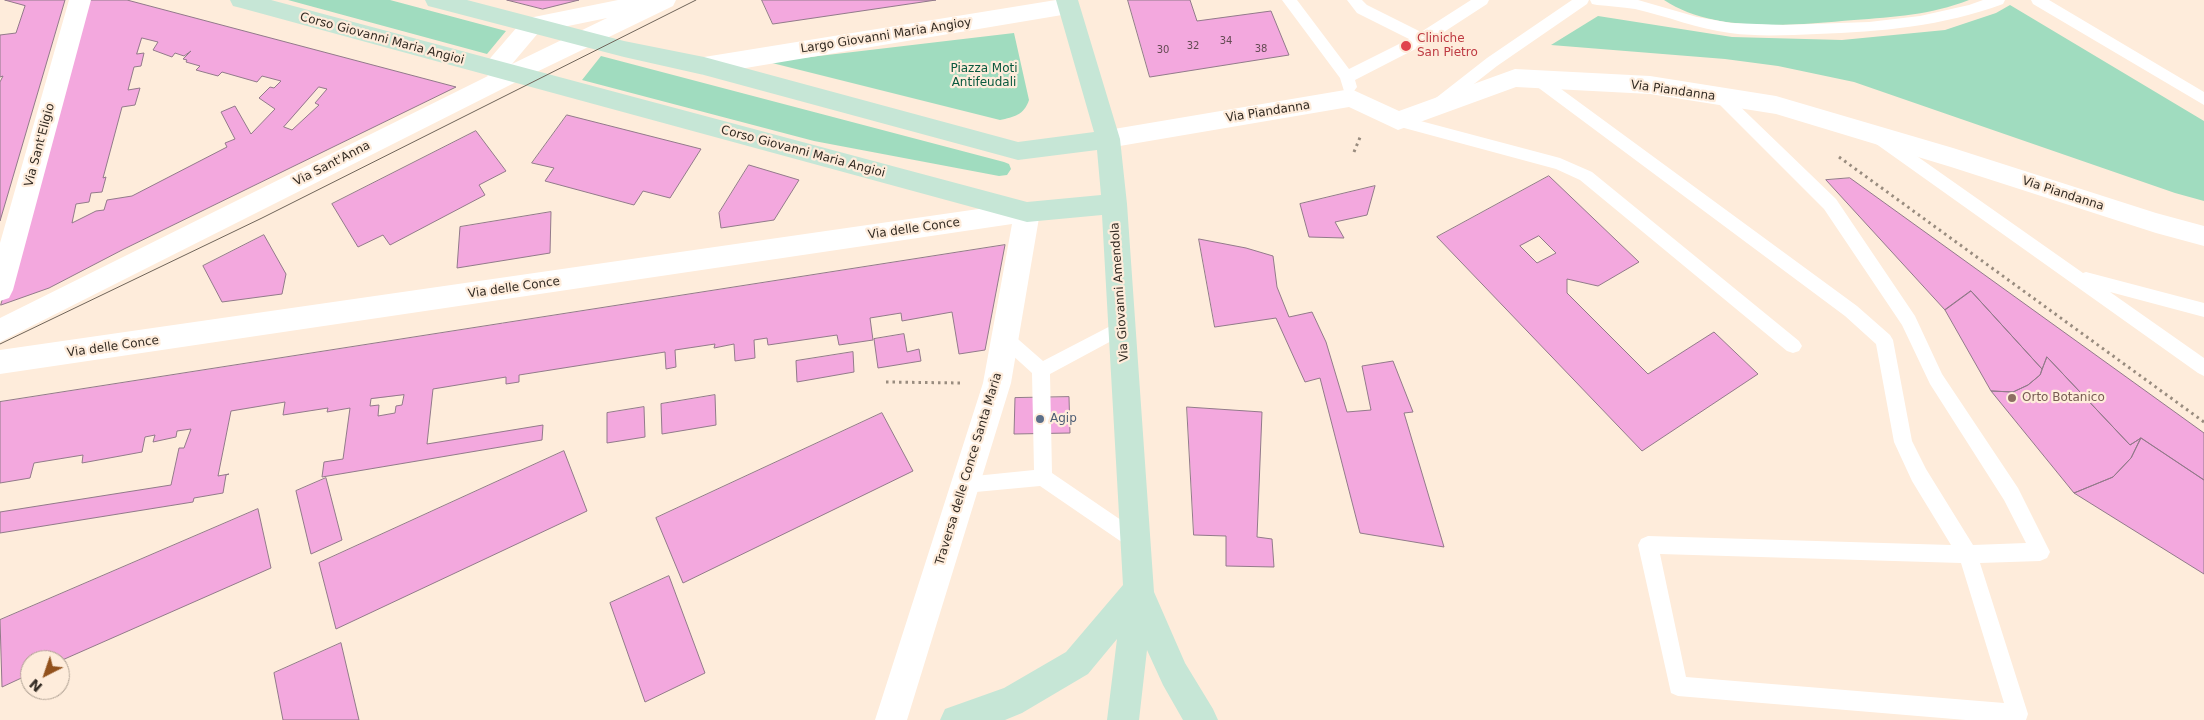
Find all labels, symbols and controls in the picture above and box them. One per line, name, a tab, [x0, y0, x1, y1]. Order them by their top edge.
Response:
street label: Corso Giovanni Maria Angioi	[298, 10, 466, 68]
street label: Largo Giovanni Maria Angioy	[800, 15, 972, 57]
place label: Cliniche San Pietro	[1417, 32, 1478, 60]
house number: 34	[1220, 35, 1232, 47]
marker: Cliniche San Pietro	[1399, 39, 1413, 53]
house number: 32	[1187, 40, 1199, 52]
house number: 38	[1255, 43, 1267, 55]
house number: 30	[1157, 44, 1169, 56]
park label: Piazza Moti Antifeudali	[950, 62, 1018, 90]
street label: Via Piandanna	[1630, 78, 1716, 104]
street label: Via Piandanna	[1225, 98, 1311, 126]
street label: Via Sant'Eligio	[22, 102, 58, 188]
street label: Corso Giovanni Maria Angioi	[719, 123, 887, 181]
street label: Via Sant'Anna	[291, 139, 373, 189]
street label: Via Piandanna	[2020, 174, 2106, 214]
street label: Via delle Conce	[867, 215, 961, 243]
street label: Via Giovanni Amendola	[1108, 222, 1132, 362]
street label: Via delle Conce	[467, 274, 561, 302]
street label: Via delle Conce	[66, 333, 160, 361]
street label: Traversa delle Conce Santa Maria	[933, 371, 1005, 567]
place label: Orto Botanico	[2022, 391, 2105, 405]
marker: Orto Botanico	[2006, 392, 2018, 404]
place label: Agip	[1050, 412, 1077, 426]
marker: Agip	[1034, 413, 1046, 425]
north arrow	[20, 650, 70, 700]
text: N	[26, 676, 45, 695]

